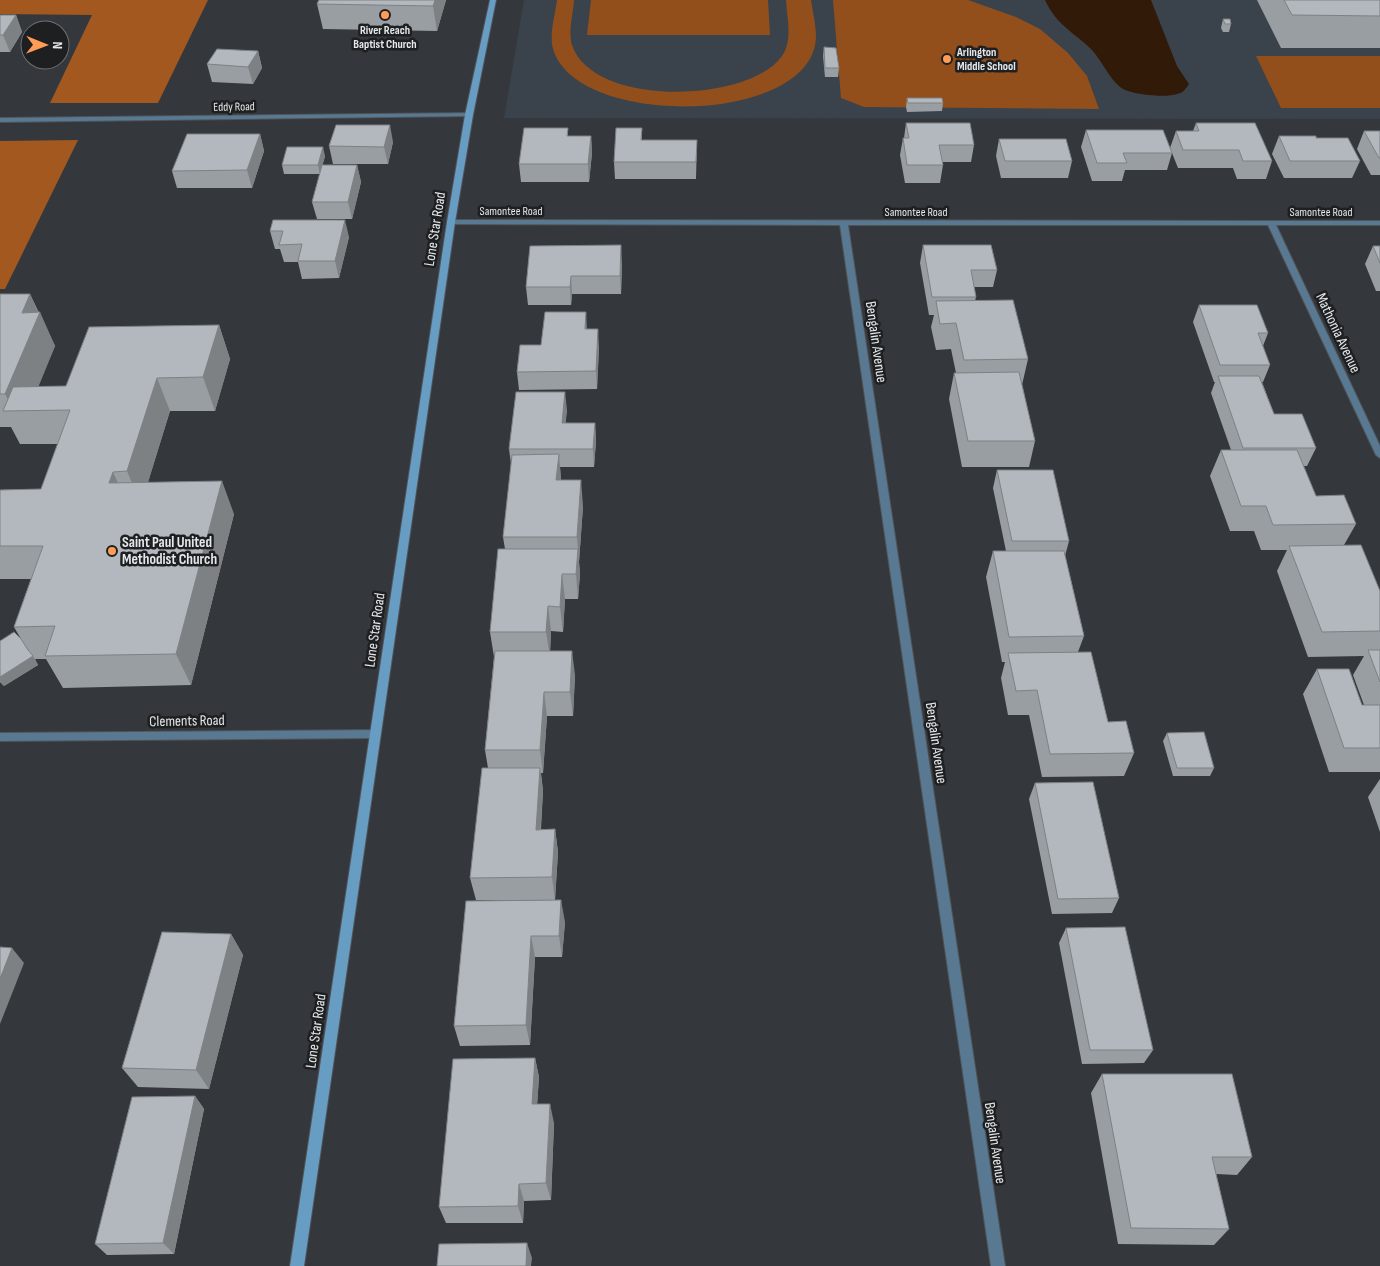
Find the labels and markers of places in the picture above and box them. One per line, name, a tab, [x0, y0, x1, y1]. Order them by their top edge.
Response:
marker: River Reach Baptist Church	[379, 9, 391, 21]
place label: River Reach Baptist Church	[353, 23, 417, 52]
place label: Arlington Middle School	[956, 45, 1016, 74]
marker: Arlington Middle School	[941, 53, 953, 65]
place label: Saint Paul United Methodist Church	[122, 533, 217, 569]
marker: Saint Paul United Methodist Church	[106, 545, 118, 557]

